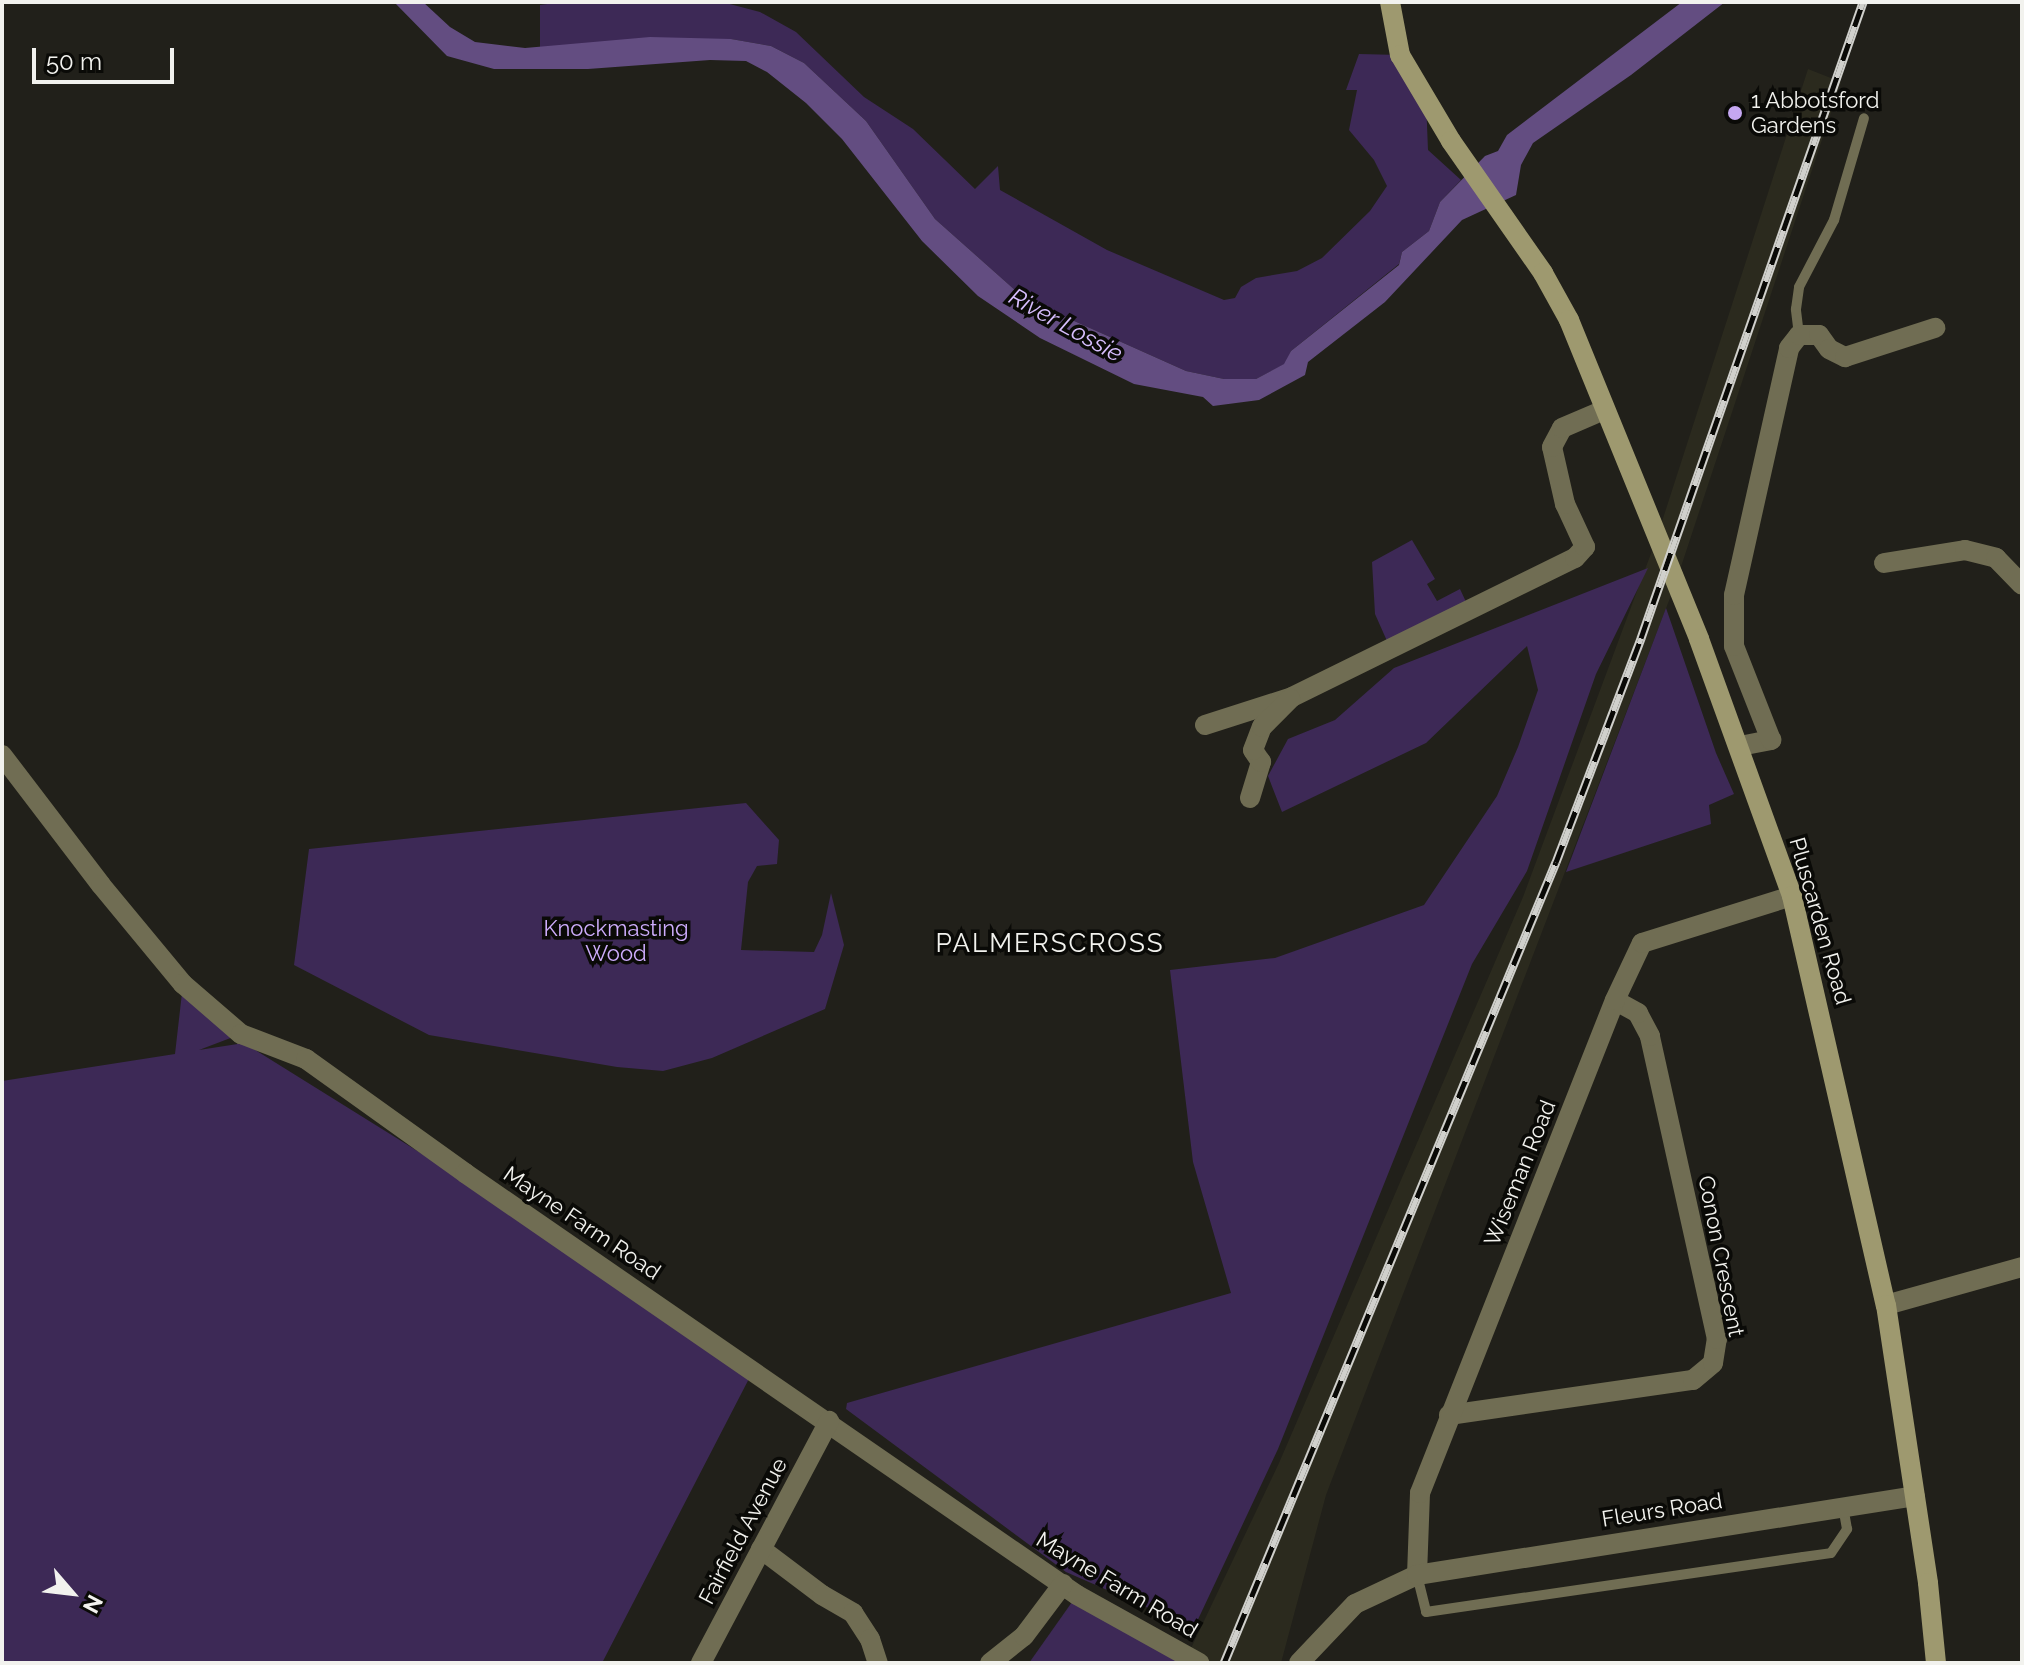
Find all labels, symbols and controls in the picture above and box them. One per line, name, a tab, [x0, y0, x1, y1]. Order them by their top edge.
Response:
scale bar	[36, 32, 178, 82]
text: 50 m	[46, 47, 102, 76]
place label: 1 Abbotsford Gardens	[1751, 87, 1880, 138]
marker: 1 Abbotsford Gardens	[1726, 104, 1744, 122]
water label: River Lossie	[1004, 282, 1128, 368]
street label: Pluscarden Road	[1784, 834, 1856, 1008]
park label: Knockmasting Wood	[543, 915, 689, 966]
district label: PALMERSCROSS	[936, 928, 1164, 960]
street label: Wiseman Road	[1479, 1096, 1561, 1250]
street label: Mayne Farm Road	[498, 1161, 666, 1285]
street label: Conon Crescent	[1692, 1173, 1750, 1339]
street label: Fairfield Avenue	[693, 1453, 793, 1609]
street label: Fleurs Road	[1600, 1487, 1724, 1533]
street label: Mayne Farm Road	[1031, 1526, 1203, 1644]
north arrow	[32, 1553, 112, 1633]
text: N	[78, 1591, 109, 1618]

